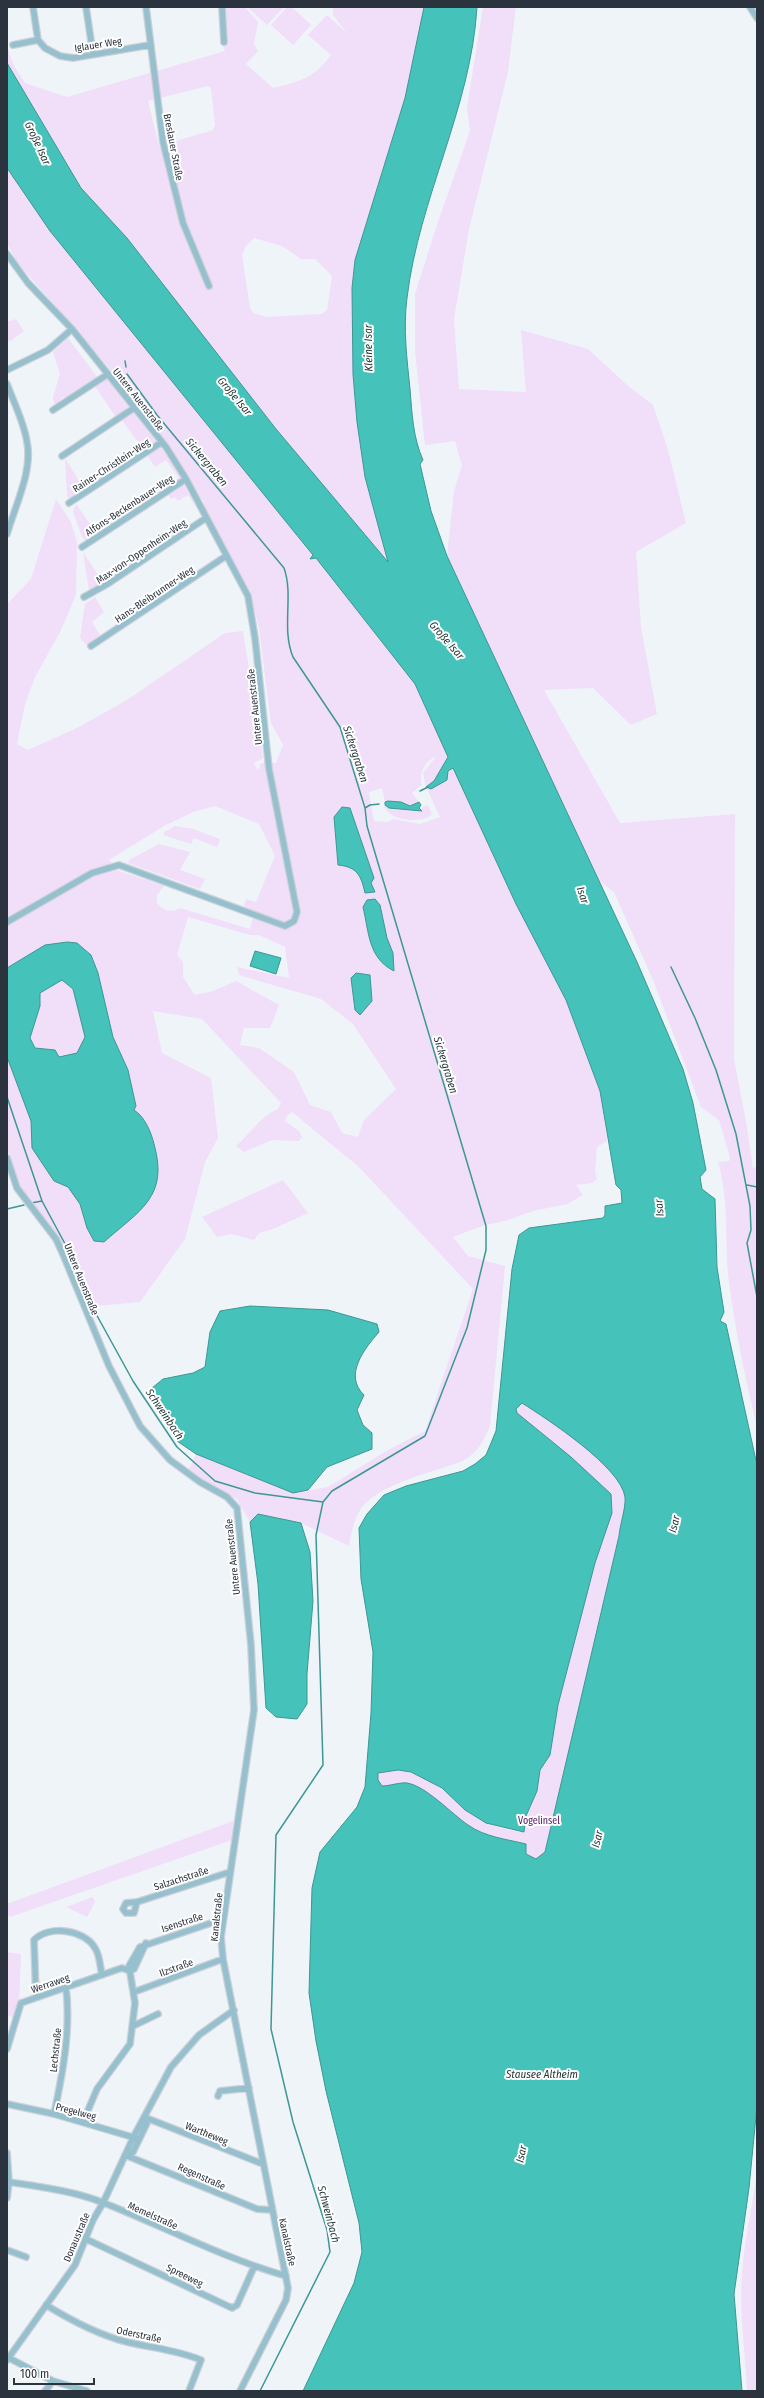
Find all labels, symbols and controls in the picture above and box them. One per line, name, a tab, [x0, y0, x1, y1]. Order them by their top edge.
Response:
street label: Iglauer Weg	[74, 35, 123, 55]
street label: Breslauer Straße	[161, 113, 185, 182]
water label: Große Isar	[22, 120, 54, 168]
water label: Kleine Isar	[362, 323, 375, 372]
street label: Untere Auenstraße	[110, 366, 166, 433]
water label: Große Isar	[215, 374, 255, 419]
water label: Sickergraben	[182, 435, 231, 489]
street label: Rainer-Christlein-Weg	[71, 436, 153, 495]
street label: Alfons-Beckenbauer-Weg	[83, 473, 176, 539]
street label: Max-von-Oppenheim-Weg	[94, 517, 189, 587]
street label: Hans-Bleibrunner-Weg	[113, 564, 197, 626]
water label: Große Isar	[427, 619, 467, 663]
street label: Untere Auenstraße	[245, 668, 265, 745]
water label: Sickergraben	[340, 723, 371, 784]
water label: Isar	[574, 885, 592, 906]
water label: Sickergraben	[430, 1034, 460, 1095]
water label: Isar	[652, 1198, 667, 1217]
street label: Untere Auenstraße	[61, 1242, 101, 1317]
water label: Schweinbach	[142, 1386, 187, 1442]
water label: Isar	[666, 1513, 683, 1534]
street label: Untere Auenstraße	[223, 1518, 243, 1595]
park label: Vogelinsel	[518, 1815, 560, 1827]
water label: Isar	[589, 1828, 606, 1849]
street label: Salzachstraße	[152, 1864, 210, 1893]
street label: Kanalstraße	[208, 1892, 226, 1942]
street label: Isenstraße	[160, 1911, 205, 1935]
street label: Ilzstraße	[158, 1956, 195, 1980]
street label: Werraweg	[29, 1972, 71, 1996]
street label: Lechstraße	[48, 2027, 64, 2073]
water label: Stausee Altheim	[505, 2068, 578, 2081]
street label: Pregelweg	[54, 2101, 98, 2123]
street label: Wartheweg	[183, 2120, 230, 2148]
water label: Isar	[513, 2143, 530, 2164]
street label: Regenstraße	[176, 2161, 227, 2193]
water label: Schweinbach	[314, 2183, 342, 2244]
street label: Memelstraße	[126, 2200, 179, 2232]
street label: Donaustraße	[61, 2211, 93, 2264]
street label: Kanalstraße	[276, 2217, 298, 2267]
street label: Spreeweg	[164, 2262, 205, 2290]
street label: Oderstraße	[115, 2324, 163, 2346]
scale bar	[14, 2360, 94, 2386]
text: 100 m	[20, 2367, 49, 2381]

